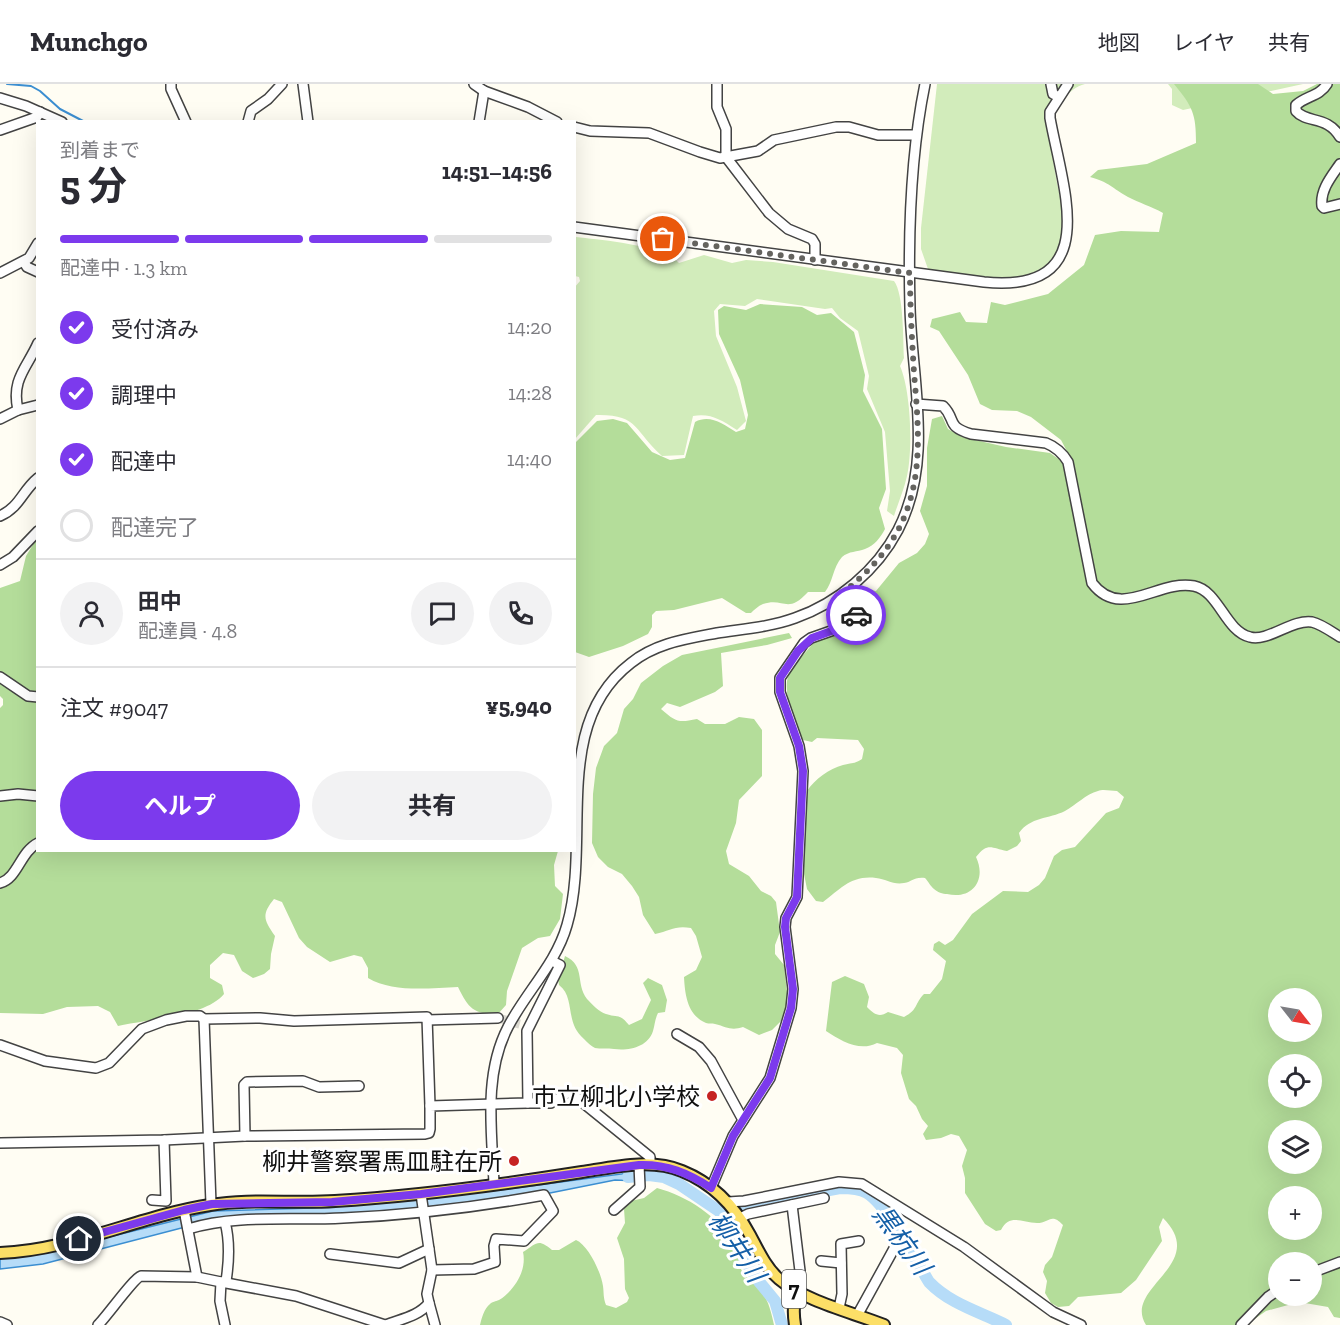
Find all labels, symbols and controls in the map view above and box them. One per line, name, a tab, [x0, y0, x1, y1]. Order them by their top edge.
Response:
text: Munchgo	[30, 25, 148, 58]
text: 地図	[1098, 30, 1140, 55]
text: レイヤ	[1173, 30, 1235, 55]
text: 共有	[1268, 30, 1310, 55]
text: 到着まで	[60, 138, 140, 162]
text: 14:51–14:56	[442, 158, 552, 185]
text: 5 分	[60, 162, 127, 209]
pin	[637, 213, 688, 264]
icon: bag	[646, 222, 679, 255]
text: 配達中 · 1.3 km	[60, 256, 187, 280]
icon: check	[60, 311, 93, 344]
text: 14:20	[507, 315, 552, 339]
text: 受付済み	[111, 316, 199, 343]
icon: check	[60, 377, 93, 410]
text: 14:28	[508, 381, 552, 405]
text: 調理中	[111, 382, 177, 409]
icon: check	[60, 443, 93, 476]
text: 14:40	[507, 447, 552, 471]
text: 配達中	[111, 448, 177, 475]
text: 配達完了	[111, 514, 199, 541]
button: person	[60, 582, 123, 645]
button: chat	[411, 582, 474, 645]
button: phone	[489, 582, 552, 645]
courier	[826, 585, 886, 645]
text: 田中	[138, 588, 182, 615]
icon: car	[840, 599, 873, 632]
text: 配達員 · 4.8	[138, 619, 237, 643]
text: ¥5,940	[486, 693, 552, 720]
text: 注文 #9047	[60, 695, 168, 722]
button: ヘルプ	[60, 771, 300, 840]
button: 共有	[312, 771, 552, 840]
north arrow	[1268, 988, 1322, 1042]
map controls	[1268, 988, 1322, 1306]
button: locate	[1268, 1054, 1322, 1108]
place label: 市立柳北小学校	[532, 1082, 700, 1111]
marker: 市立柳北小学校	[705, 1089, 719, 1103]
button: layers	[1268, 1120, 1322, 1174]
place label: 柳井警察署馬皿駐在所	[262, 1147, 502, 1176]
marker: 柳井警察署馬皿駐在所	[507, 1154, 521, 1168]
button: +	[1268, 1186, 1322, 1240]
water label: 黒杭川	[866, 1199, 940, 1283]
water label: 柳井川	[702, 1206, 774, 1291]
pin	[53, 1213, 104, 1264]
icon: home	[62, 1222, 95, 1255]
button: −	[1268, 1252, 1322, 1306]
road number: 7	[782, 1270, 806, 1308]

